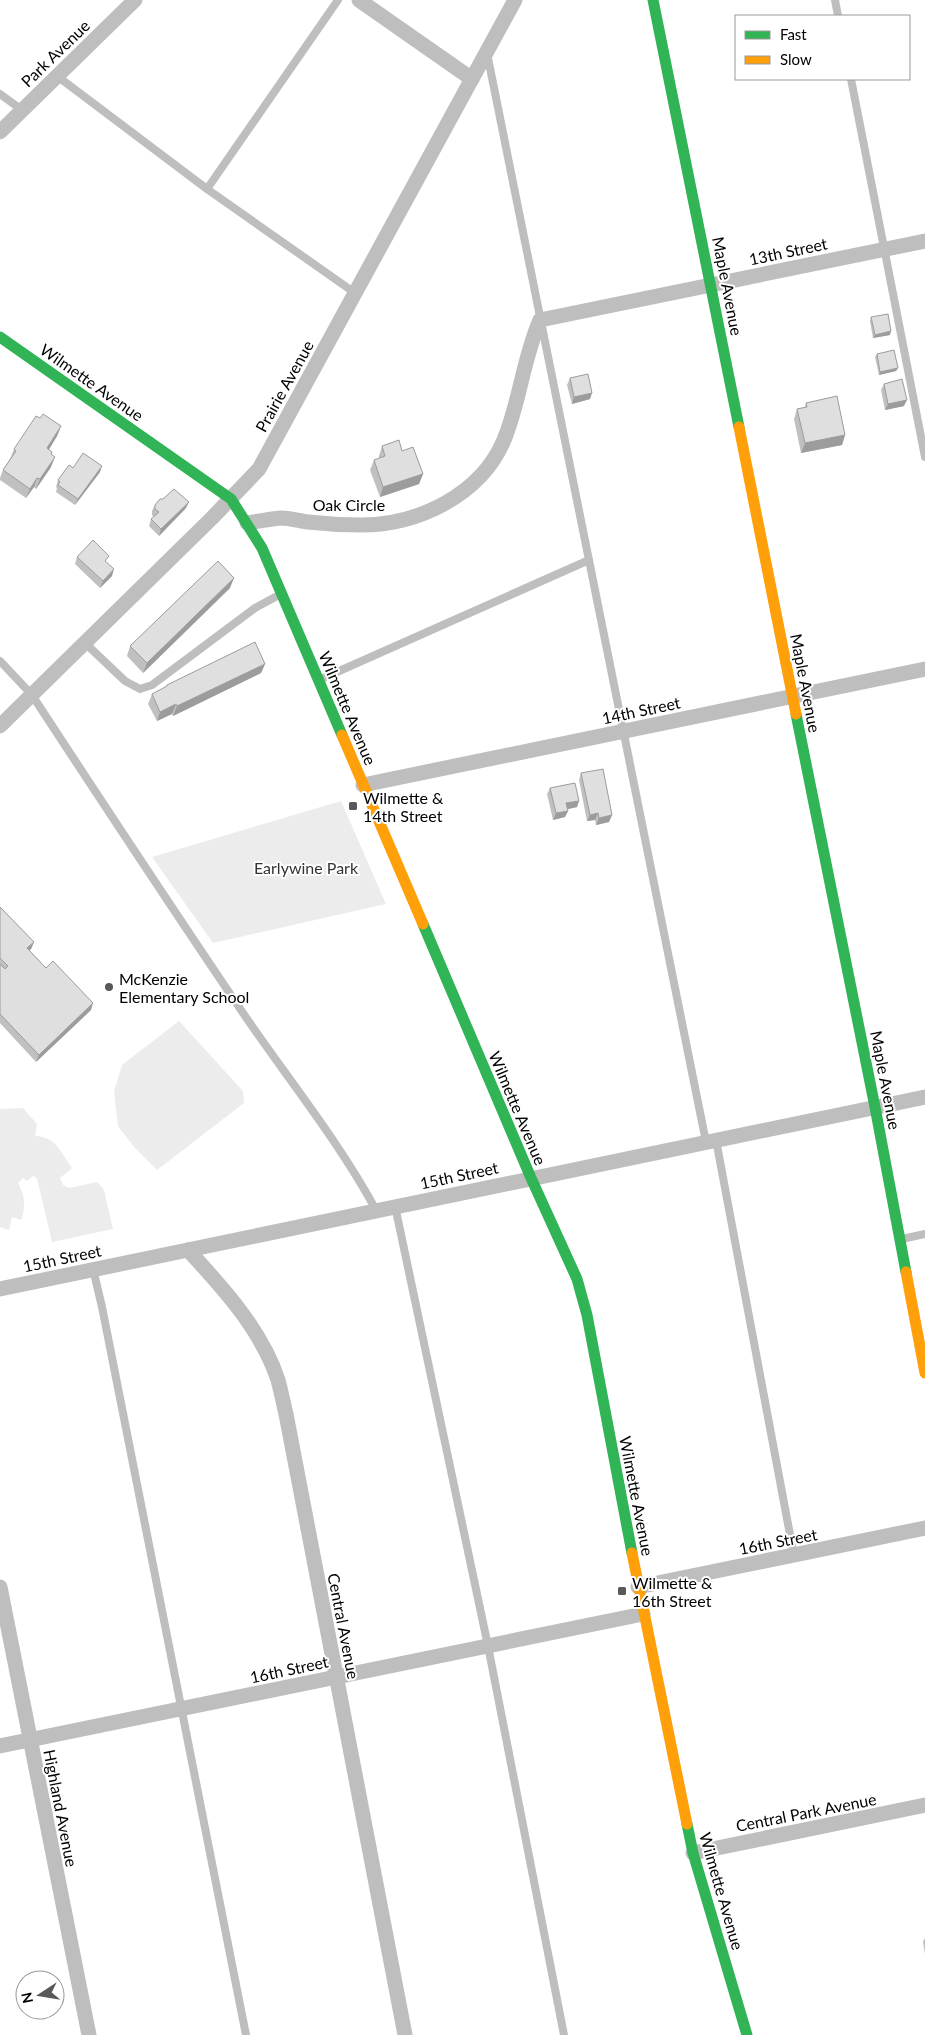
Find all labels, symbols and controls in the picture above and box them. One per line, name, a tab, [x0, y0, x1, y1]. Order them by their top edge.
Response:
legend	[735, 15, 910, 80]
street label: Park Avenue	[17, 16, 93, 90]
text: Fast	[780, 25, 807, 43]
text: Slow	[780, 50, 812, 68]
street label: 13th Street	[747, 233, 829, 269]
street label: Maple Avenue	[709, 235, 747, 337]
street label: Prairie Avenue	[251, 337, 317, 435]
street label: Wilmette Avenue	[37, 339, 147, 425]
street label: Oak Circle	[313, 495, 385, 514]
street label: Maple Avenue	[787, 632, 825, 734]
street label: Wilmette Avenue	[316, 648, 380, 768]
street label: 14th Street	[600, 692, 682, 728]
place label: Wilmette & 14th Street	[363, 788, 444, 825]
marker: Wilmette & 14th Street	[347, 800, 359, 812]
park label: Earlywine Park	[254, 858, 359, 877]
place label: McKenzie Elementary School	[119, 969, 249, 1006]
marker: McKenzie Elementary School	[103, 981, 115, 993]
street label: Maple Avenue	[867, 1029, 905, 1131]
street label: Wilmette Avenue	[486, 1048, 550, 1168]
street label: 15th Street	[418, 1157, 500, 1193]
street label: 15th Street	[21, 1240, 103, 1276]
street label: Wilmette Avenue	[616, 1435, 658, 1557]
street label: 16th Street	[737, 1524, 819, 1558]
street label: Central Avenue	[324, 1571, 364, 1681]
place label: Wilmette & 16th Street	[632, 1573, 713, 1610]
marker: Wilmette & 16th Street	[616, 1585, 628, 1597]
street label: 16th Street	[248, 1651, 330, 1687]
street label: Highland Avenue	[40, 1748, 82, 1868]
street label: Central Park Avenue	[734, 1789, 878, 1835]
street label: Wilmette Avenue	[696, 1830, 748, 1952]
north arrow	[15, 1970, 65, 2020]
text: N	[17, 1991, 36, 2005]

